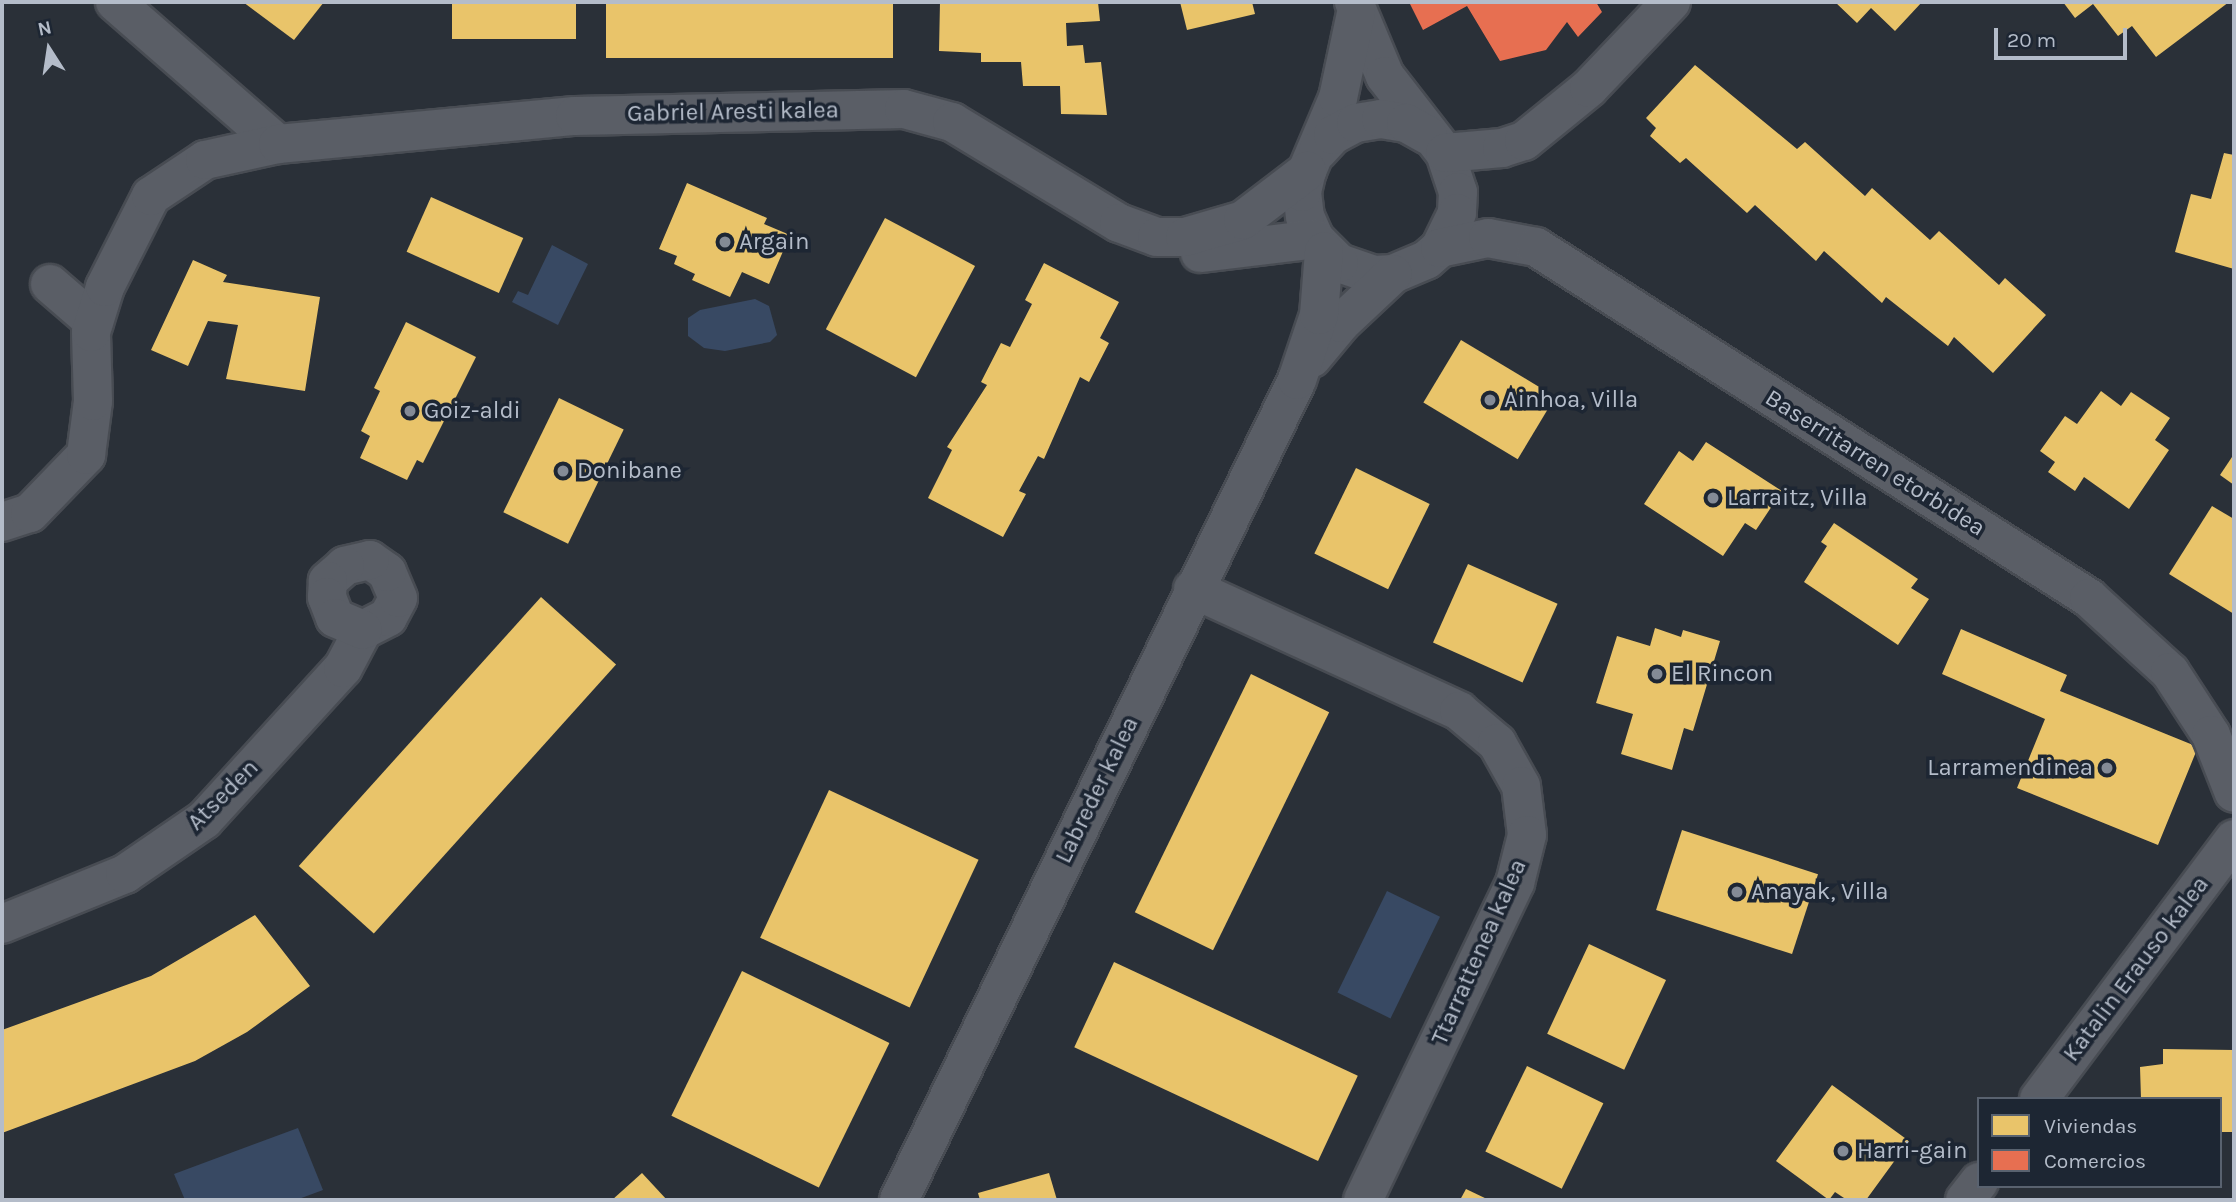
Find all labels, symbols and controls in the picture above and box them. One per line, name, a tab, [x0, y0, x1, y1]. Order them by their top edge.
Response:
north arrow	[14, 14, 84, 84]
scale bar	[1998, 14, 2131, 58]
text: N	[36, 16, 54, 41]
text: 20 m	[2007, 28, 2056, 52]
street label: Gabriel Aresti kalea	[627, 96, 839, 128]
place label: Argain	[739, 228, 809, 256]
marker: Argain	[717, 234, 733, 250]
street label: Baserritarren etorbidea	[1760, 384, 1990, 542]
place label: Ainhoa, Villa	[1504, 386, 1638, 414]
marker: Ainhoa, Villa	[1482, 392, 1498, 408]
place label: Goiz-aldi	[424, 397, 521, 425]
marker: Goiz-aldi	[402, 403, 418, 419]
place label: Donibane	[577, 457, 682, 485]
marker: Donibane	[555, 463, 571, 479]
place label: Larraitz, Villa	[1727, 484, 1868, 512]
marker: Larraitz, Villa	[1705, 490, 1721, 506]
place label: El Rincon	[1671, 660, 1773, 688]
marker: El Rincon	[1649, 666, 1665, 682]
street label: Labreder kalea	[1049, 712, 1145, 868]
street label: Atseden	[181, 753, 265, 837]
place label: Larramendinea	[1927, 754, 2093, 782]
marker: Larramendinea	[2099, 760, 2115, 776]
street label: Ttarrattenea kalea	[1425, 855, 1533, 1049]
street label: Katalin Erauso kalea	[2057, 871, 2215, 1067]
place label: Anayak, Villa	[1751, 878, 1888, 906]
marker: Anayak, Villa	[1729, 884, 1745, 900]
legend	[1977, 1097, 2222, 1188]
text: Viviendas	[2044, 1114, 2137, 1138]
place label: Harri-gain	[1857, 1137, 1968, 1165]
marker: Harri-gain	[1835, 1143, 1851, 1159]
text: Comercios	[2044, 1149, 2146, 1173]

